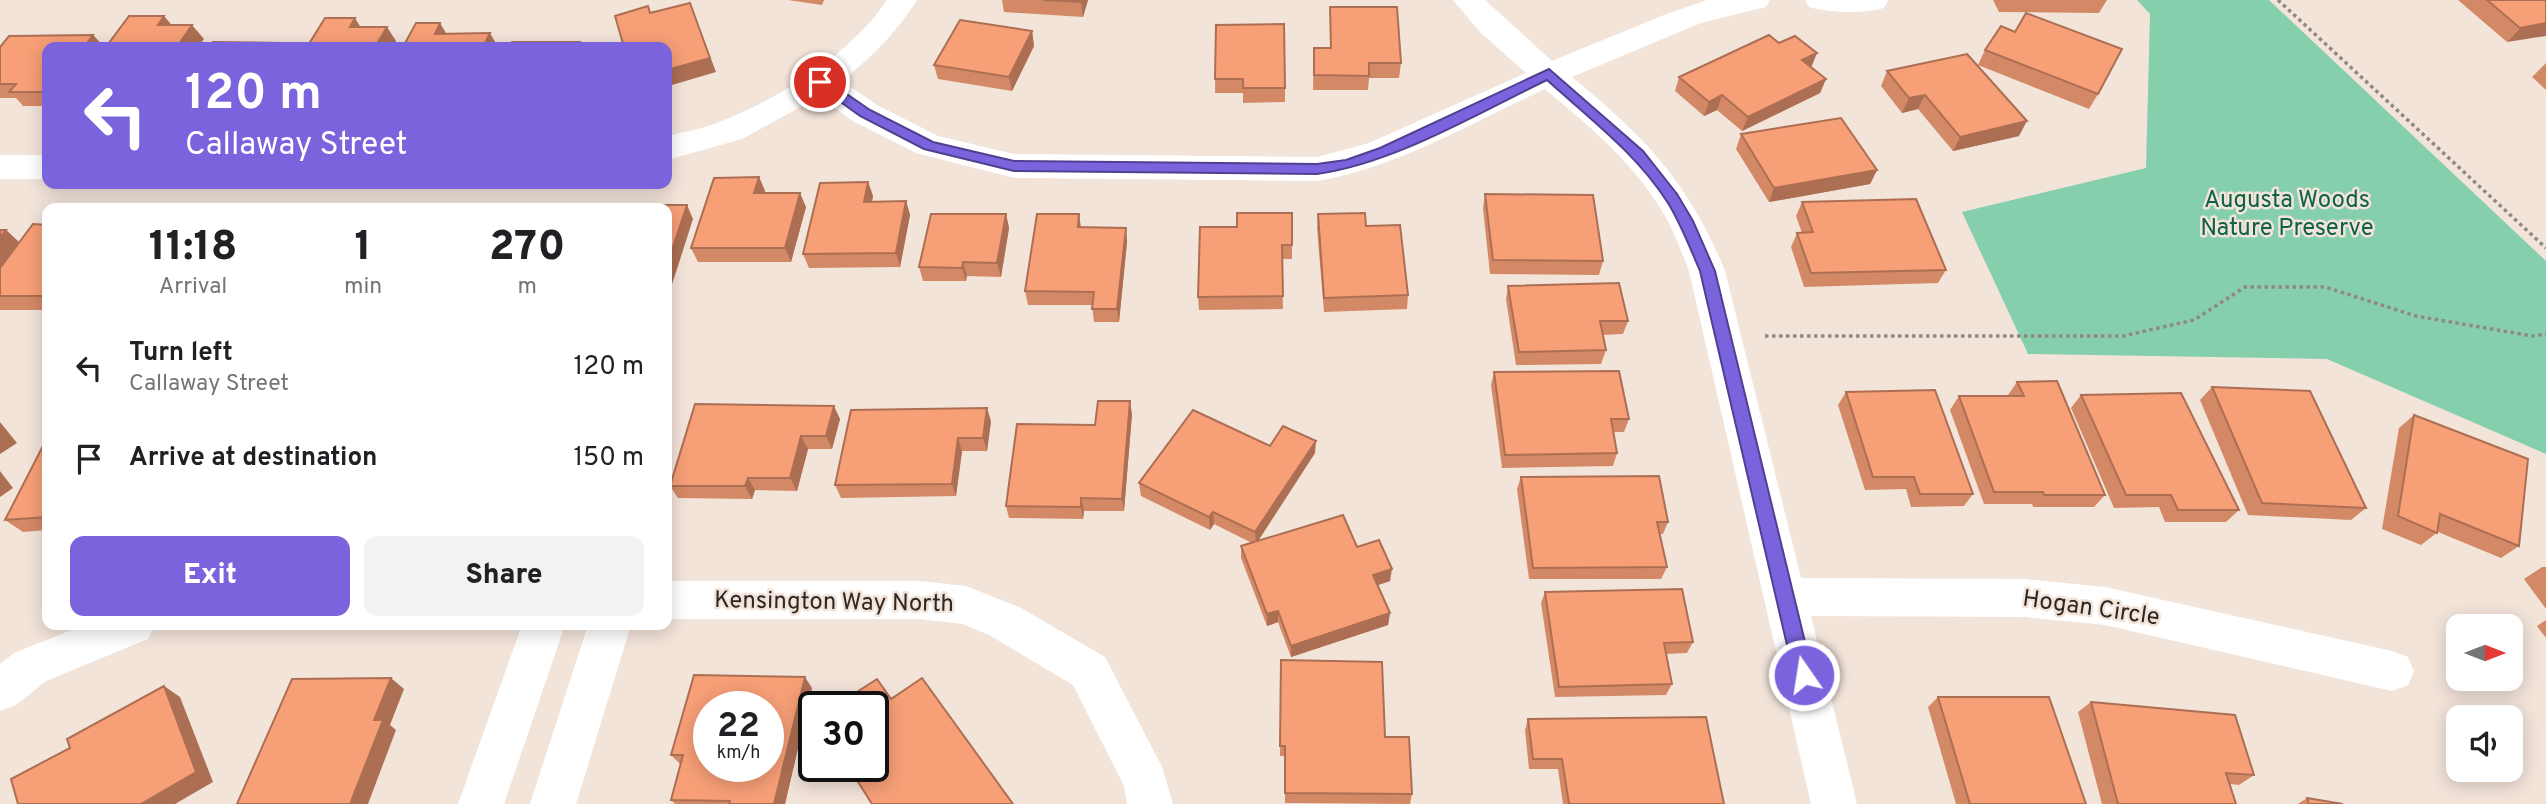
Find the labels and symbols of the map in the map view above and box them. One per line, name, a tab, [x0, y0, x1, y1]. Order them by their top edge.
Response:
pin	[790, 52, 850, 112]
park label: Augusta Woods Nature Preserve	[2200, 186, 2374, 244]
street label: Hogan Circle	[2021, 585, 2161, 633]
street label: Kensington Way North	[714, 586, 954, 620]
north arrow	[2446, 614, 2524, 691]
position arrow	[1767, 638, 1841, 712]
speed limit sign: 30	[798, 691, 889, 782]

